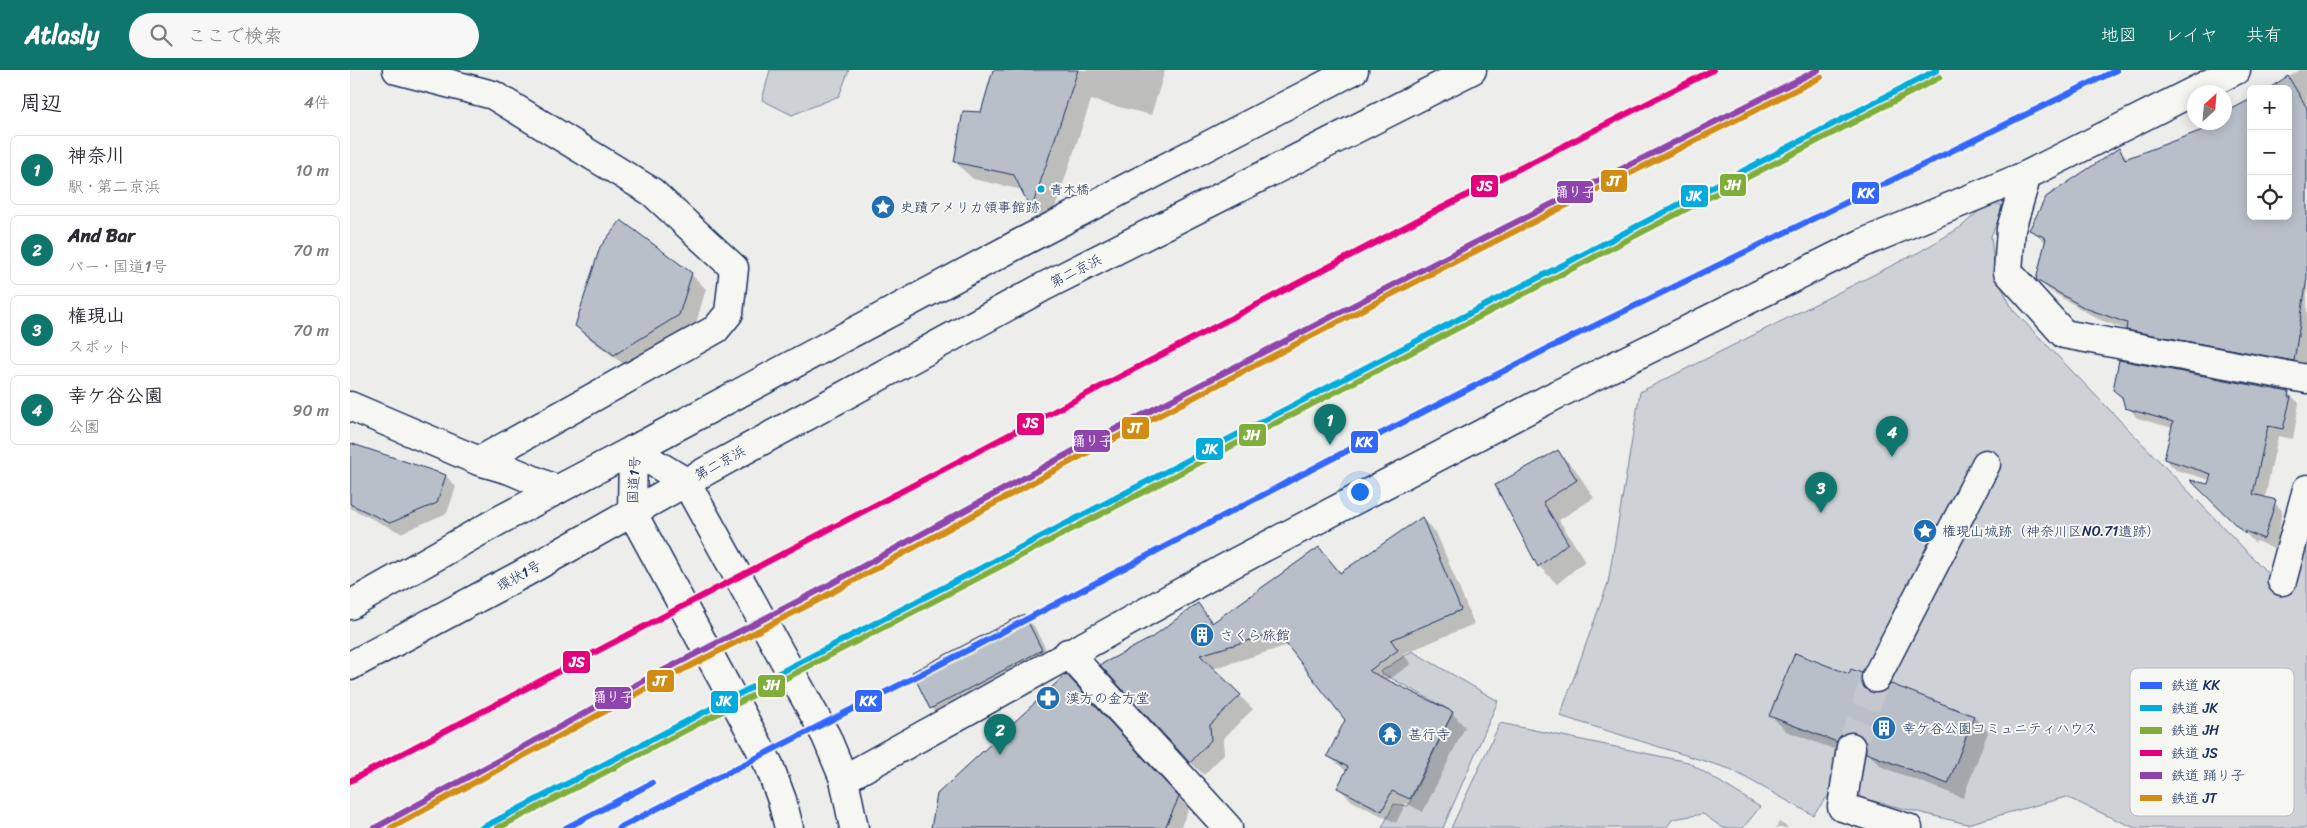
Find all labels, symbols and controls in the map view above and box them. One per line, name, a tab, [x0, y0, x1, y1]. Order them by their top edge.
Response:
search box	[129, 13, 479, 58]
text: Atlasly	[25, 14, 99, 56]
text: ここで検索	[187, 19, 282, 52]
text: 地図	[2101, 19, 2137, 51]
text: レイヤ	[2165, 19, 2218, 51]
text: 共有	[2246, 19, 2282, 51]
icon: search	[147, 21, 175, 49]
text: 周辺	[20, 84, 62, 122]
north arrow	[2187, 85, 2232, 130]
map controls	[2247, 85, 2292, 220]
button: +	[2247, 85, 2292, 130]
text: 4件	[304, 88, 330, 117]
button: −	[2247, 130, 2292, 175]
text: 神奈川	[68, 139, 125, 172]
text: 1	[34, 156, 40, 185]
text: 10 m	[296, 156, 329, 185]
line badge: JT	[1600, 169, 1628, 193]
text: JT	[1606, 169, 1623, 194]
text: 駅 · 第二京浜	[68, 172, 161, 201]
line badge: JH	[1719, 173, 1747, 197]
text: JH	[1724, 173, 1742, 198]
line badge: JS	[1470, 174, 1499, 198]
text: JS	[1476, 174, 1493, 199]
button: locate	[2247, 175, 2292, 220]
place label: 青木橋	[1050, 178, 1089, 201]
text: 踊り子	[1554, 180, 1596, 205]
line badge: 踊り子	[1556, 180, 1594, 204]
line badge: KK	[1851, 181, 1880, 205]
text: KK	[1856, 181, 1876, 206]
marker: 青木橋	[1036, 184, 1046, 194]
line badge: JK	[1680, 184, 1709, 208]
text: JK	[1685, 184, 1703, 209]
place icon: 史蹟アメリカ領事館跡	[870, 194, 896, 220]
place label: 史蹟アメリカ領事館跡	[900, 195, 1039, 220]
text: And Bar	[68, 219, 135, 252]
text: 2	[32, 236, 42, 265]
text: 70 m	[293, 236, 329, 265]
street label: 第二京浜	[1045, 247, 1107, 295]
text: バー · 国道1号	[68, 252, 167, 281]
text: 権現山	[68, 299, 125, 332]
text: 3	[33, 316, 41, 345]
text: 70 m	[293, 316, 329, 345]
text: スポット	[68, 332, 132, 361]
text: 幸ケ谷公園	[68, 379, 163, 412]
text: 4	[32, 396, 42, 425]
text: 90 m	[293, 396, 329, 425]
pin: 1	[1314, 404, 1346, 445]
text: JS	[1022, 411, 1039, 436]
text: 公園	[68, 412, 100, 441]
line badge: JS	[1016, 412, 1045, 436]
line badge: JT	[1121, 416, 1150, 440]
text: JT	[1127, 416, 1144, 441]
pin: 4	[1876, 416, 1908, 457]
line badge: JH	[1238, 423, 1267, 447]
text: JH	[1243, 423, 1261, 448]
text: 踊り子	[1071, 429, 1113, 454]
line badge: 踊り子	[1073, 429, 1111, 453]
line badge: KK	[1350, 430, 1379, 454]
text: KK	[1354, 430, 1374, 455]
line badge: JK	[1195, 437, 1224, 461]
text: JK	[1201, 437, 1219, 462]
street label: 第二京浜	[689, 438, 751, 488]
street label: 国道1号	[620, 455, 648, 505]
pin: 3	[1805, 472, 1837, 513]
your location	[1347, 479, 1373, 505]
place icon: 権現山城跡（神奈川区NO.71遺跡）	[1912, 518, 1938, 544]
place label: 権現山城跡（神奈川区NO.71遺跡）	[1942, 519, 2160, 544]
street label: 環状1号	[492, 553, 546, 599]
building icon: さくら旅館	[1189, 622, 1215, 648]
place label: さくら旅館	[1220, 623, 1290, 648]
line badge: JS	[562, 650, 591, 674]
text: JS	[568, 650, 585, 675]
legend	[2130, 668, 2294, 816]
line badge: JT	[646, 669, 675, 693]
text: JT	[652, 669, 669, 694]
text: JH	[763, 673, 781, 698]
text: 鉄道 KK	[2171, 673, 2220, 698]
line badge: JH	[757, 674, 786, 698]
text: 踊り子	[592, 685, 634, 710]
pharmacy icon: 漢方の金方堂	[1035, 685, 1061, 711]
line badge: 踊り子	[594, 686, 632, 710]
place label: 漢方の金方堂	[1066, 686, 1150, 711]
text: JK	[715, 689, 733, 714]
line badge: KK	[854, 689, 883, 713]
text: KK	[858, 689, 878, 714]
line badge: JK	[710, 690, 739, 714]
text: 鉄道 JK	[2171, 696, 2218, 721]
pin: 2	[984, 714, 1016, 755]
building icon: 幸ケ谷公園コミュニティハウス	[1871, 715, 1897, 741]
place label: 幸ケ谷公園コミュニティハウス	[1902, 716, 2097, 741]
text: 鉄道 JH	[2171, 718, 2219, 743]
temple icon: 甚行寺	[1377, 721, 1403, 747]
place label: 甚行寺	[1408, 722, 1450, 747]
text: 鉄道 JS	[2171, 741, 2218, 766]
text: 鉄道 踊り子	[2171, 763, 2245, 788]
text: 鉄道 JT	[2171, 786, 2218, 811]

